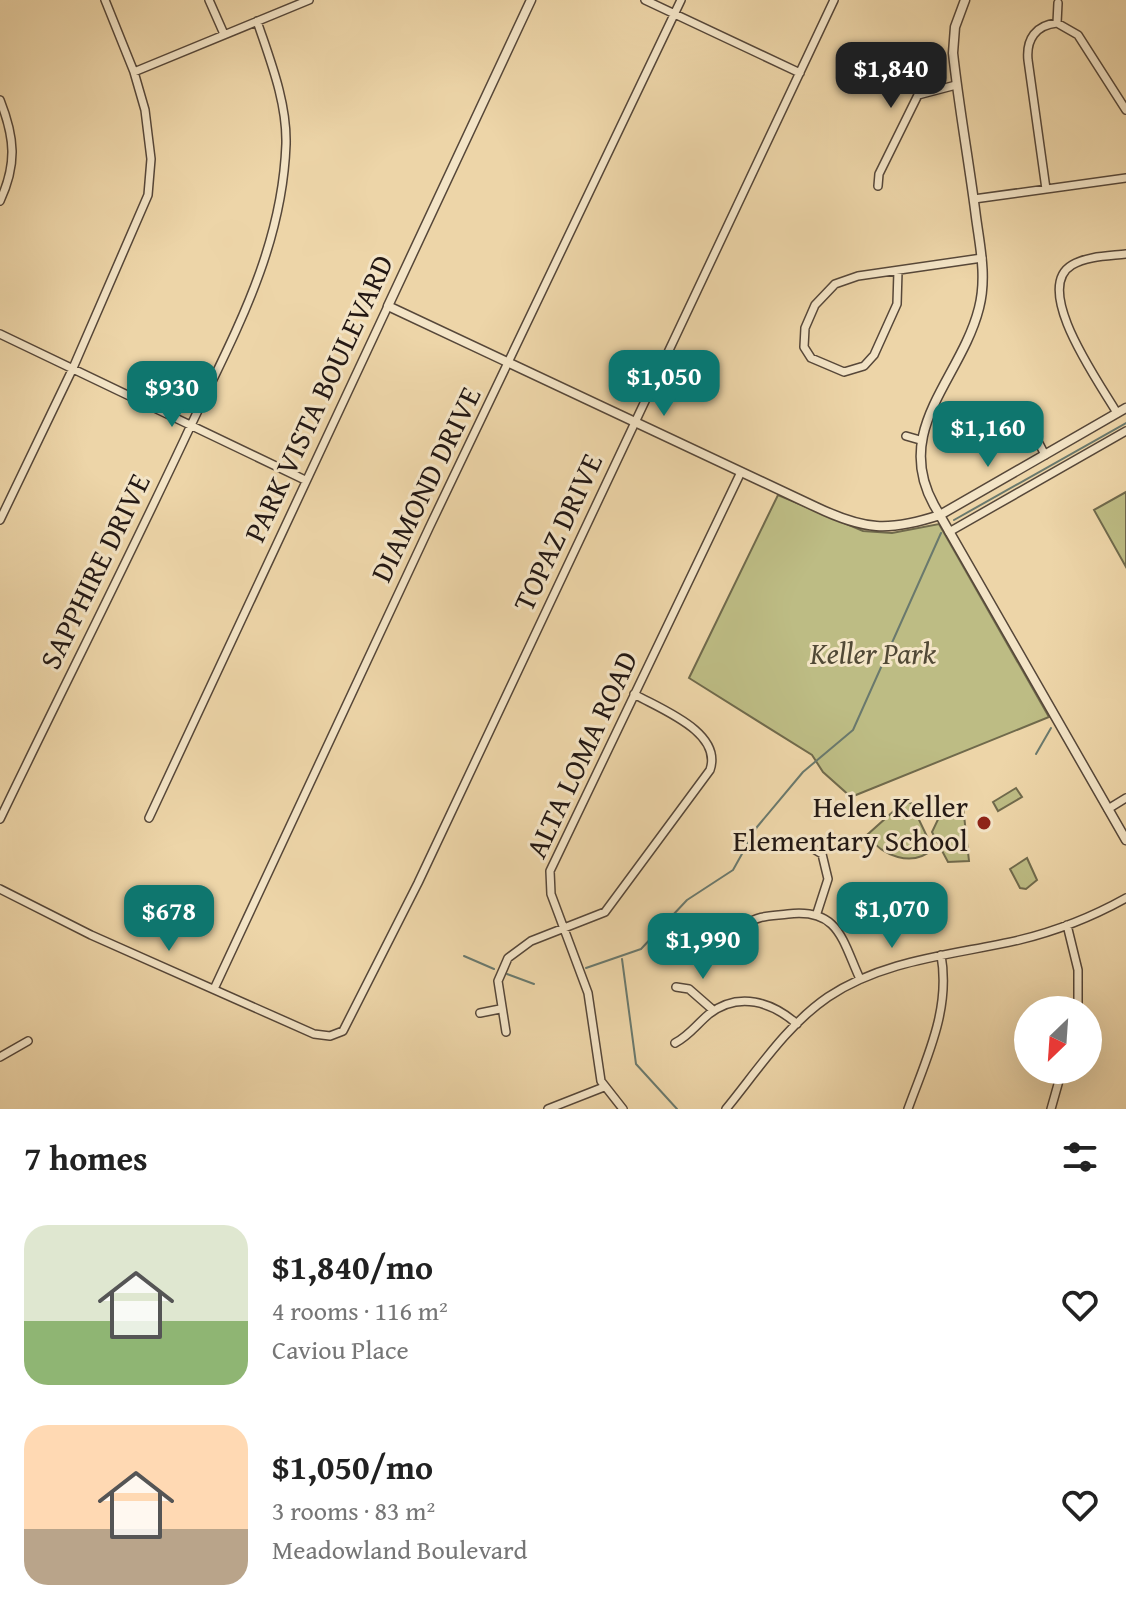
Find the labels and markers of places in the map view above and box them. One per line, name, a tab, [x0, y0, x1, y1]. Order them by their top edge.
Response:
pin: $1,840	[826, 42, 956, 110]
pin: $1,050	[599, 350, 729, 418]
pin: $930	[125, 361, 219, 429]
pin: $1,160	[923, 401, 1053, 469]
place label: Helen Keller Elementary School	[733, 784, 968, 862]
marker: Helen Keller Elementary School	[975, 814, 993, 832]
pin: $1,070	[827, 882, 957, 950]
pin: $678	[122, 885, 216, 953]
pin: $1,990	[638, 913, 768, 981]

